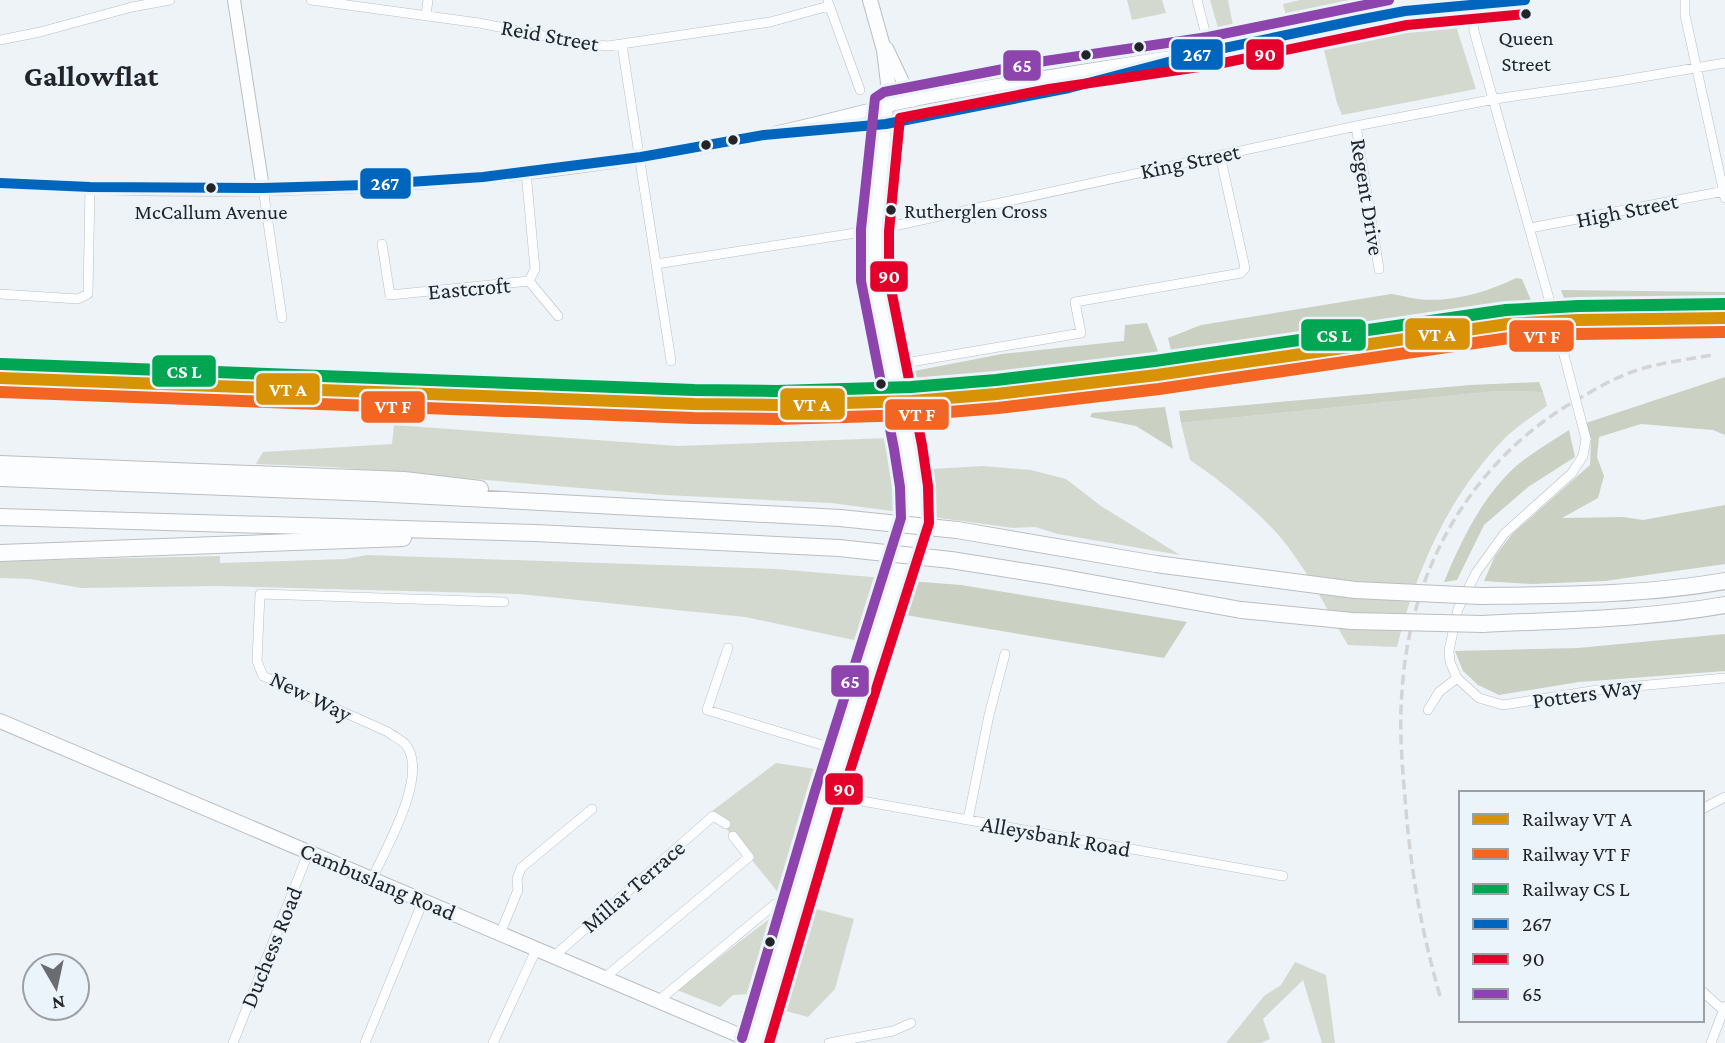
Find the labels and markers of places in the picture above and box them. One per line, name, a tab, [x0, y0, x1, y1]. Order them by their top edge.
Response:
marker: Queen Street	[1519, 7, 1533, 21]
place label: Queen Street	[1499, 26, 1553, 76]
unlabelled marker	[1132, 40, 1146, 54]
unlabelled marker	[1079, 48, 1093, 62]
unlabelled marker	[726, 133, 740, 147]
unlabelled marker	[699, 138, 713, 152]
marker: McCallum Avenue	[204, 181, 218, 195]
place label: Rutherglen Cross	[904, 199, 1048, 223]
place label: McCallum Avenue	[135, 200, 288, 224]
marker: Rutherglen Cross	[884, 203, 898, 217]
unlabelled marker	[874, 377, 888, 391]
unlabelled marker	[763, 935, 777, 949]

